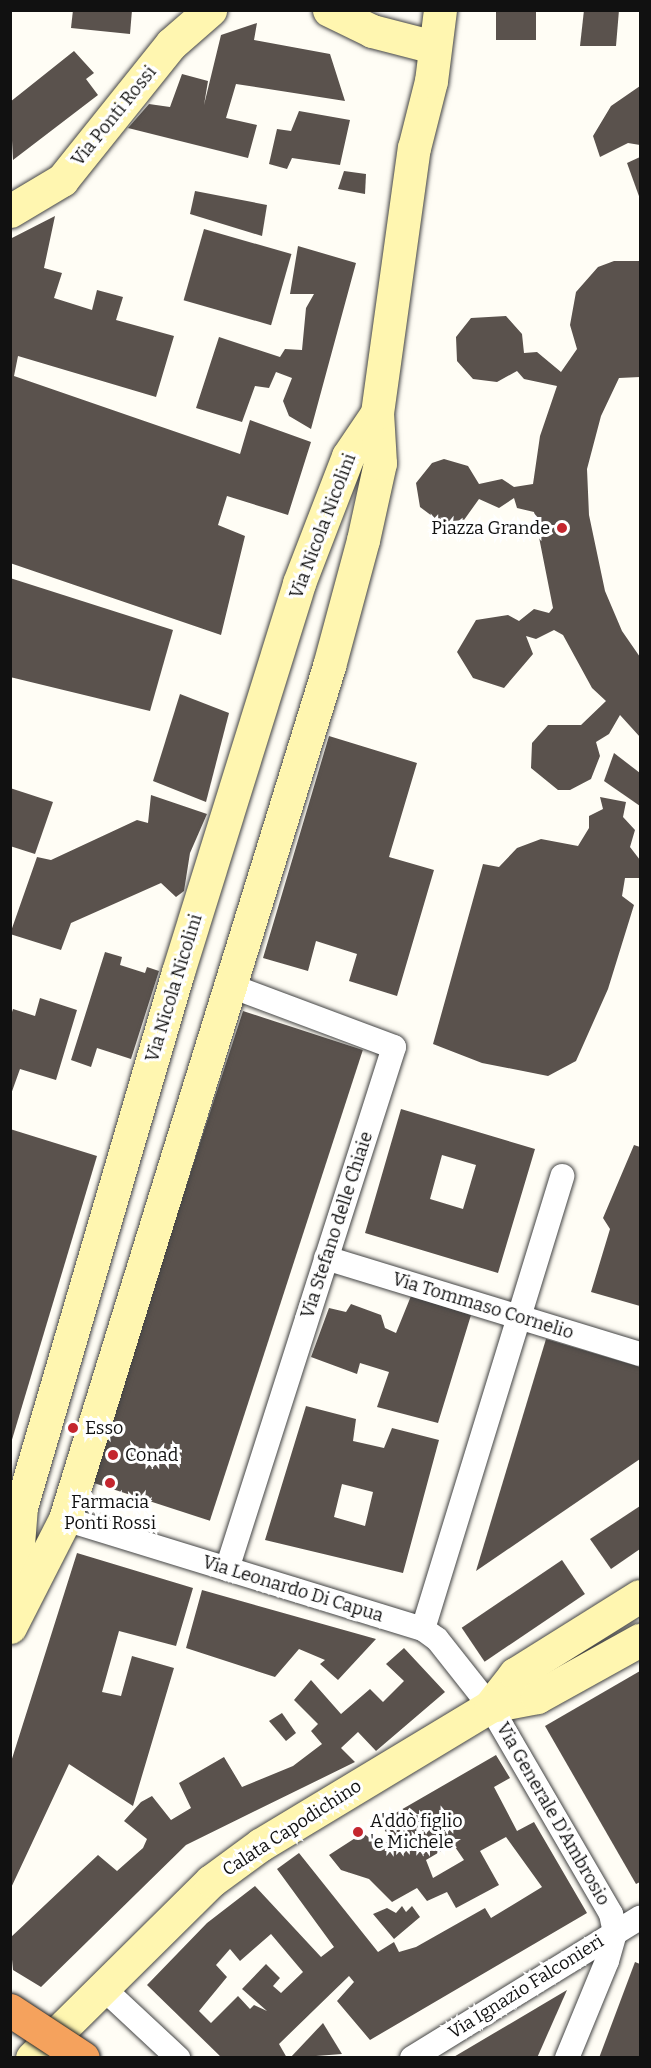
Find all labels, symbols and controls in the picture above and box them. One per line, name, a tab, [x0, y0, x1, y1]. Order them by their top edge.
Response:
street label: Via Ponti Rossi	[67, 62, 161, 170]
street label: Via Nicola Nicolini	[285, 450, 361, 602]
place label: Piazza Grande	[431, 517, 550, 539]
marker: Piazza Grande	[555, 521, 569, 535]
street label: Via Nicola Nicolini	[141, 911, 207, 1065]
street label: Via Stefano delle Chiaie	[297, 1129, 377, 1321]
street label: Via Tommaso Cornelio	[390, 1268, 576, 1344]
place label: Esso	[85, 1417, 123, 1439]
marker: Esso	[66, 1421, 80, 1435]
place label: Conad	[125, 1444, 178, 1466]
marker: Conad	[106, 1448, 120, 1462]
marker: Farmacia Ponti Rossi	[103, 1476, 117, 1490]
place label: Farmacia Ponti Rossi	[64, 1492, 156, 1534]
street label: Via Leonardo Di Capua	[200, 1551, 386, 1627]
street label: Via Generale D'Ambrosio	[492, 1719, 614, 1909]
street label: Calata Capodichino	[219, 1775, 365, 1881]
place label: A'ddò figlio 'e Michele	[370, 1811, 463, 1854]
marker: A'ddò figlio 'e Michele	[351, 1825, 365, 1839]
street label: Via Ignazio Falconieri	[444, 1930, 608, 2044]

